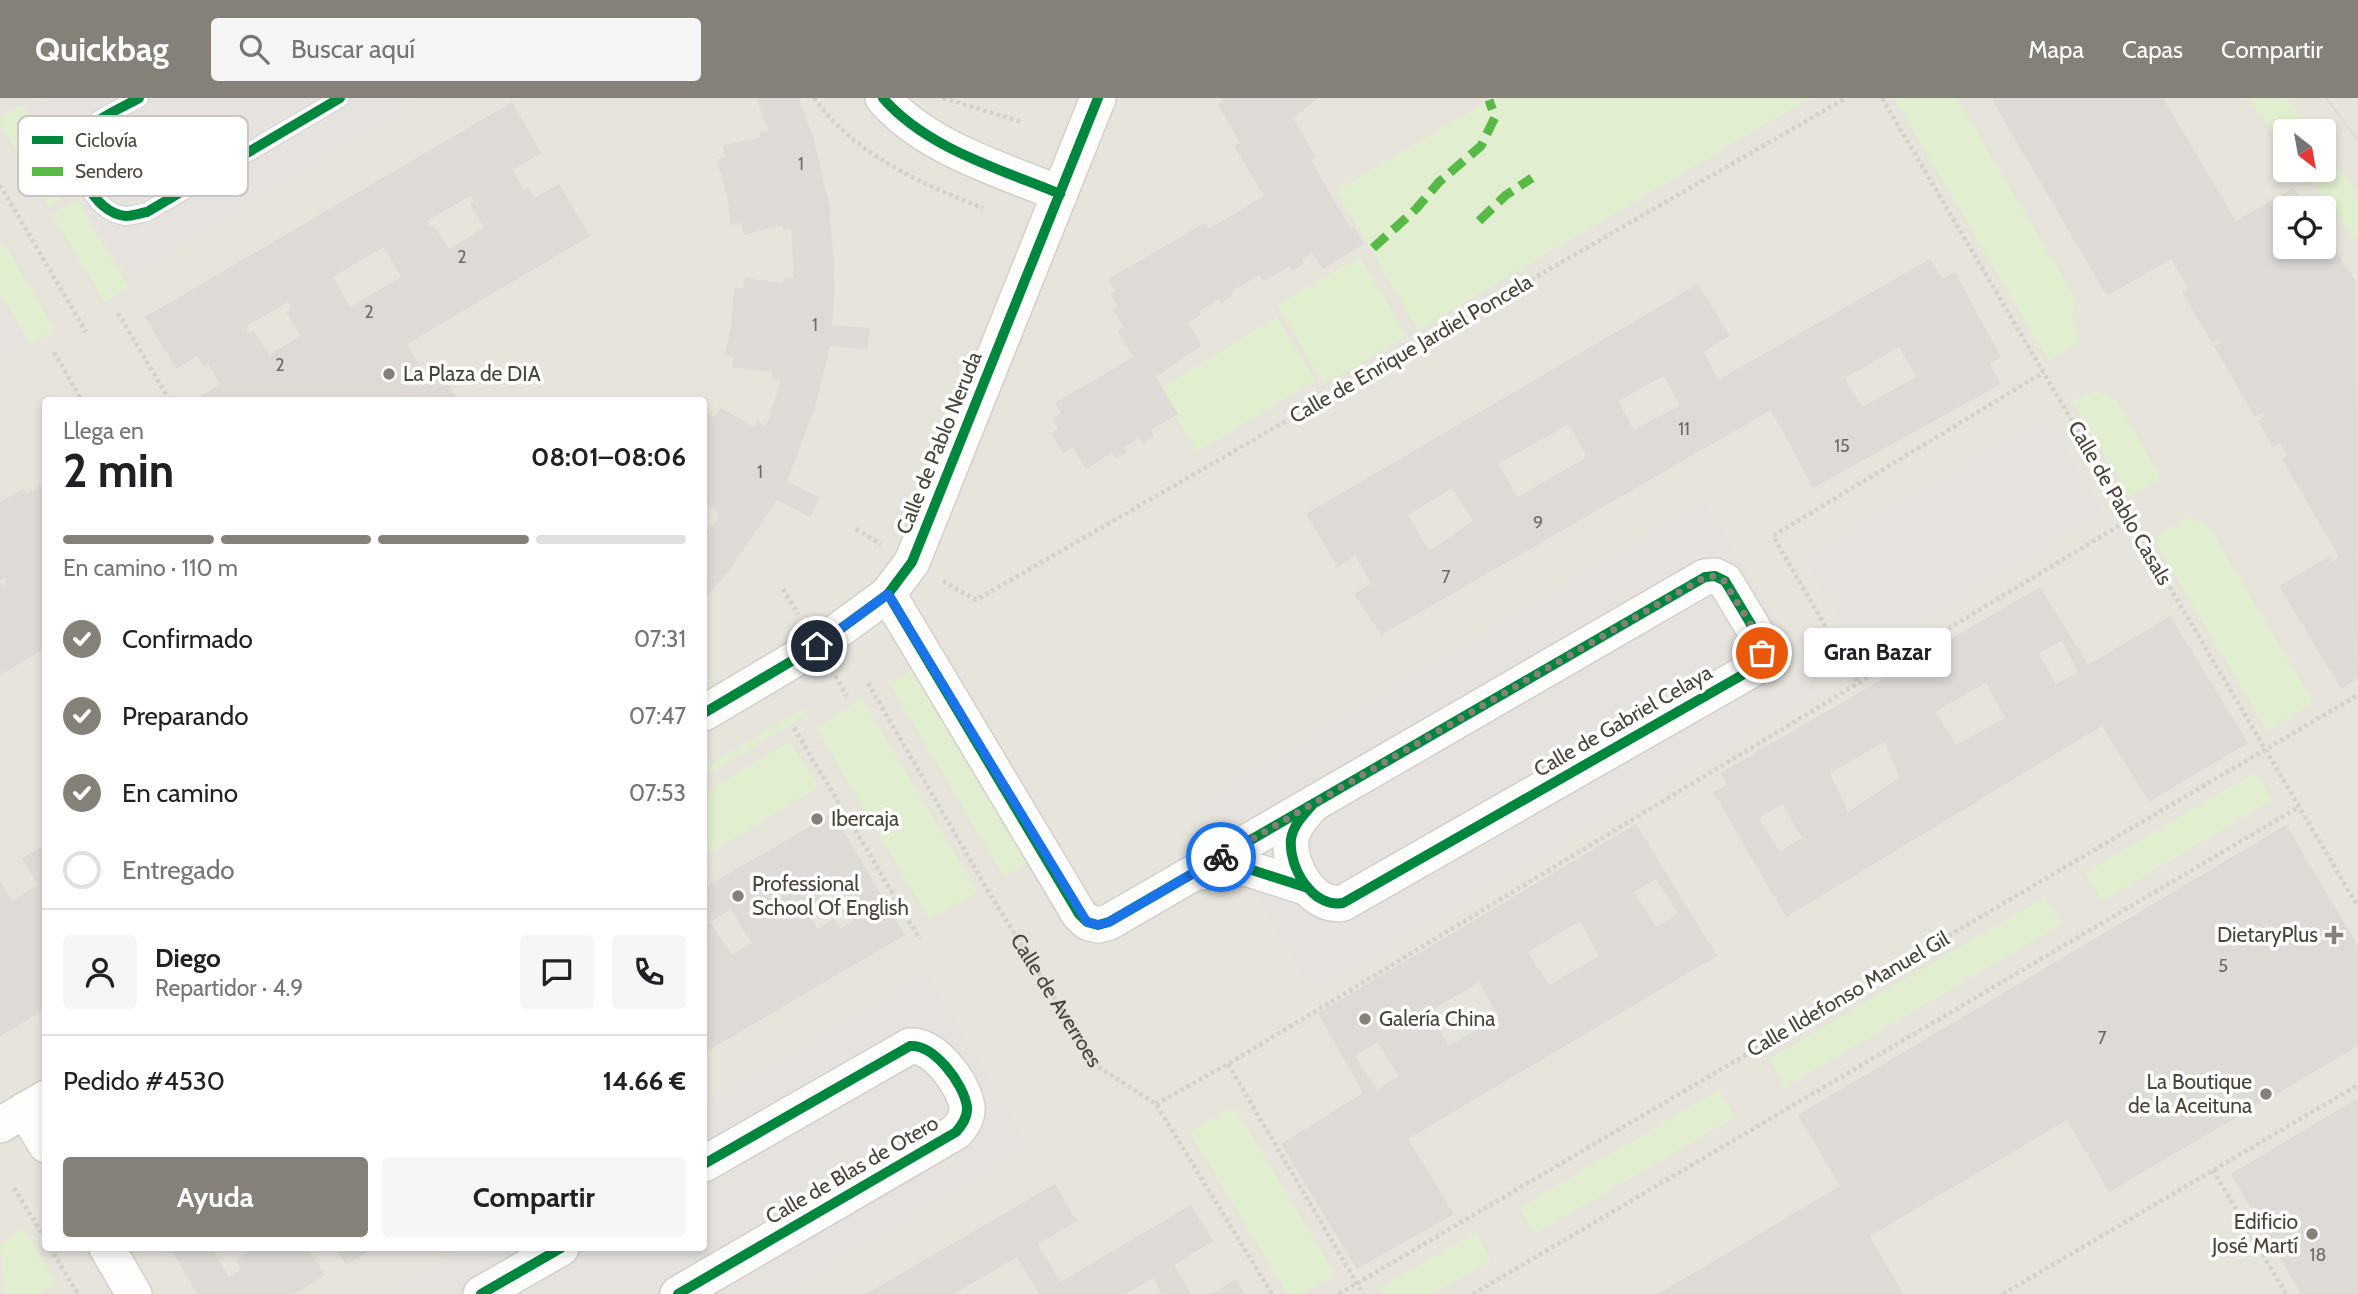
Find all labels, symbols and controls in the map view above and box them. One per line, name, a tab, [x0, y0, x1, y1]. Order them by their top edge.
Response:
search box	[211, 18, 701, 81]
text: Quickbag	[35, 29, 169, 69]
icon: search	[235, 30, 273, 68]
text: Buscar aquí	[291, 33, 415, 65]
text: Mapa	[2028, 35, 2084, 64]
text: Capas	[2122, 35, 2183, 64]
text: Compartir	[2221, 35, 2323, 64]
legend	[18, 116, 248, 196]
north arrow	[2273, 119, 2336, 182]
map controls	[2273, 119, 2336, 259]
text: Ciclovía	[75, 129, 137, 152]
house number: 1	[798, 153, 804, 175]
text: Sendero	[75, 160, 143, 183]
button: locate	[2273, 196, 2336, 259]
house number: 2	[457, 246, 467, 268]
street label: Calle de Enrique Jardiel Poncela	[1285, 269, 1537, 428]
house number: 2	[364, 301, 374, 323]
house number: 1	[812, 314, 818, 336]
street label: Calle de Pablo Neruda	[890, 348, 987, 538]
house number: 2	[275, 354, 285, 376]
place label: La Plaza de DIA	[403, 361, 541, 386]
marker: La Plaza de DIA	[381, 366, 397, 382]
street label: Calle de Pablo Casals	[2063, 416, 2178, 590]
text: Llega en	[63, 417, 144, 445]
house number: 11	[1678, 418, 1690, 440]
house number: 15	[1834, 435, 1850, 457]
text: 08:01–08:06	[531, 441, 686, 473]
text: 2 min	[63, 443, 174, 499]
house number: 1	[757, 461, 763, 483]
house number: 9	[1533, 512, 1543, 534]
text: En camino · 110 m	[63, 554, 238, 582]
house number: 7	[1441, 566, 1451, 588]
pin	[787, 616, 847, 676]
icon: check	[63, 620, 101, 658]
text: Confirmado	[122, 623, 253, 655]
pin	[1732, 623, 1792, 683]
text: 07:31	[634, 625, 686, 653]
icon: home	[798, 627, 836, 665]
callout: Gran Bazar	[1804, 628, 1951, 678]
icon: bag	[1743, 634, 1781, 672]
text: Gran Bazar	[1824, 638, 1931, 666]
street label: Calle de Gabriel Celaya	[1529, 659, 1716, 782]
icon: check	[63, 697, 101, 735]
text: Preparando	[122, 700, 249, 732]
text: 07:47	[629, 702, 686, 730]
icon: check	[63, 774, 101, 812]
text: En camino	[122, 777, 238, 809]
text: 07:53	[629, 779, 686, 807]
place label: Ibercaja	[831, 806, 899, 832]
marker: Ibercaja	[809, 811, 825, 827]
courier	[1186, 822, 1256, 892]
icon: bike	[1202, 838, 1240, 876]
text: Entregado	[122, 854, 235, 886]
place label: Professional School Of English	[752, 871, 909, 920]
marker: Professional School Of English	[730, 888, 746, 904]
place label: DietaryPlus	[2217, 922, 2318, 947]
street label: Calle Ildefonso Manuel Gil	[1742, 925, 1953, 1062]
marker: DietaryPlus	[2324, 925, 2344, 945]
street label: Calle de Averroes	[1006, 929, 1108, 1072]
button: person	[63, 935, 137, 1009]
button: chat	[520, 935, 594, 1009]
button: phone	[612, 935, 686, 1009]
text: Diego	[155, 942, 221, 974]
house number: 5	[2218, 955, 2228, 977]
text: Repartidor · 4.9	[155, 974, 303, 1002]
place label: Galería China	[1379, 1006, 1495, 1031]
marker: Galería China	[1357, 1011, 1373, 1027]
house number: 7	[2097, 1027, 2107, 1049]
text: Pedido #4530	[63, 1065, 225, 1097]
text: 14.66 €	[603, 1065, 686, 1097]
place label: La Boutique de la Aceituna	[2128, 1069, 2252, 1118]
marker: La Boutique de la Aceituna	[2258, 1086, 2274, 1102]
street label: Calle de Blas de Otero	[761, 1110, 943, 1229]
button: Ayuda	[63, 1157, 368, 1237]
button: Compartir	[382, 1157, 686, 1237]
place label: Edificio José Martí	[2211, 1209, 2299, 1258]
marker: Edificio José Martí	[2304, 1226, 2320, 1242]
house number: 18	[2310, 1244, 2326, 1266]

